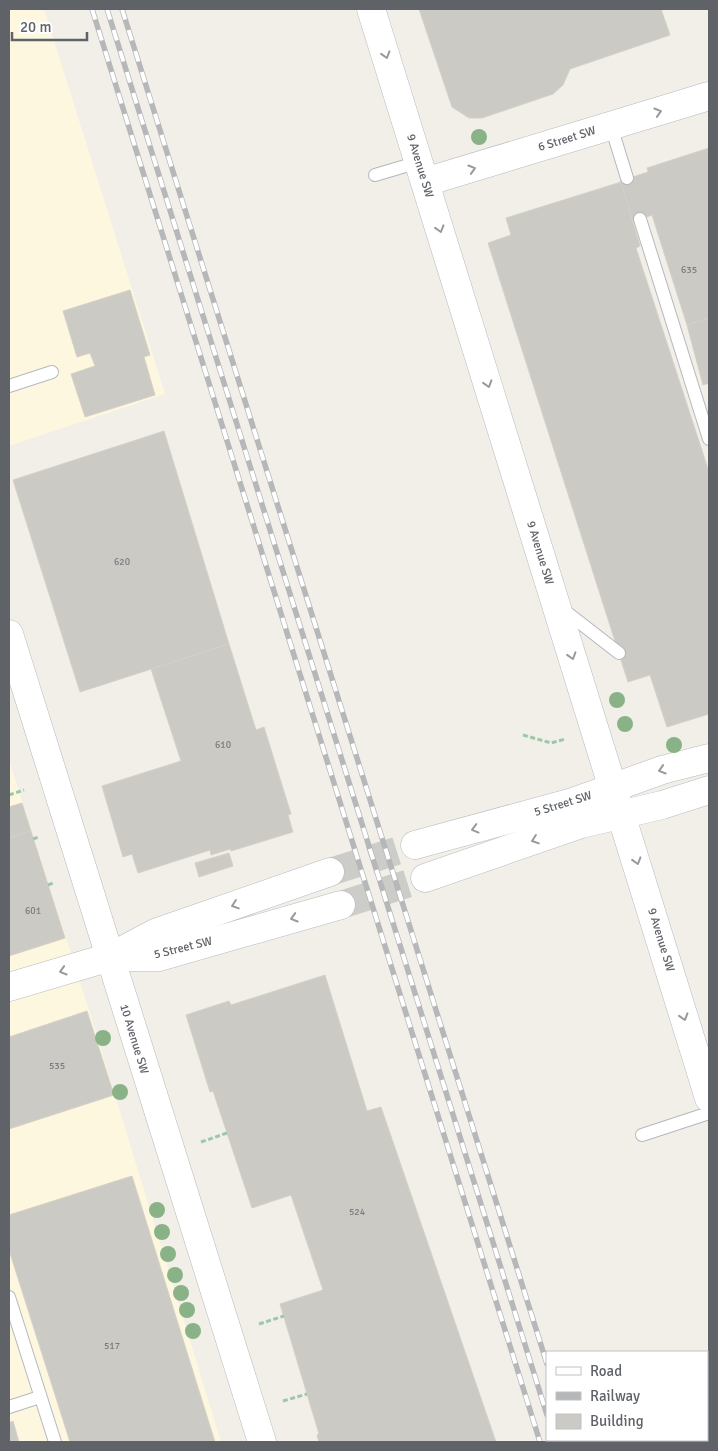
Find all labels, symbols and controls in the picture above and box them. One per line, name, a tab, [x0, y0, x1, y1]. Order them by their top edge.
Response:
scale bar	[12, 10, 88, 42]
text: 20 m	[20, 18, 51, 36]
one-way arrow	[380, 51, 390, 59]
one-way arrow	[653, 107, 661, 117]
street label: 6 Street SW	[536, 123, 598, 155]
street label: 9 Avenue SW	[403, 132, 437, 200]
one-way arrow	[467, 164, 475, 174]
one-way arrow	[434, 224, 444, 232]
house number: 635	[681, 264, 697, 276]
one-way arrow	[482, 379, 492, 388]
street label: 9 Avenue SW	[523, 519, 557, 587]
house number: 620	[114, 556, 130, 568]
one-way arrow	[566, 652, 576, 660]
house number: 610	[215, 739, 231, 751]
one-way arrow	[659, 765, 667, 775]
street label: 5 Street SW	[532, 788, 594, 820]
one-way arrow	[471, 823, 479, 834]
one-way arrow	[531, 834, 540, 844]
one-way arrow	[631, 857, 641, 865]
one-way arrow	[231, 899, 239, 909]
house number: 601	[25, 905, 41, 917]
street label: 9 Avenue SW	[644, 906, 678, 974]
one-way arrow	[290, 912, 298, 923]
street label: 5 Street SW	[152, 934, 214, 962]
one-way arrow	[59, 965, 67, 975]
street label: 10 Avenue SW	[116, 1002, 152, 1076]
one-way arrow	[679, 1012, 689, 1020]
house number: 535	[49, 1060, 65, 1072]
house number: 524	[349, 1206, 366, 1218]
house number: 517	[104, 1340, 120, 1352]
legend	[546, 1351, 708, 1441]
text: Road	[590, 1362, 622, 1380]
text: Railway	[590, 1387, 640, 1405]
text: Building	[590, 1412, 644, 1430]

